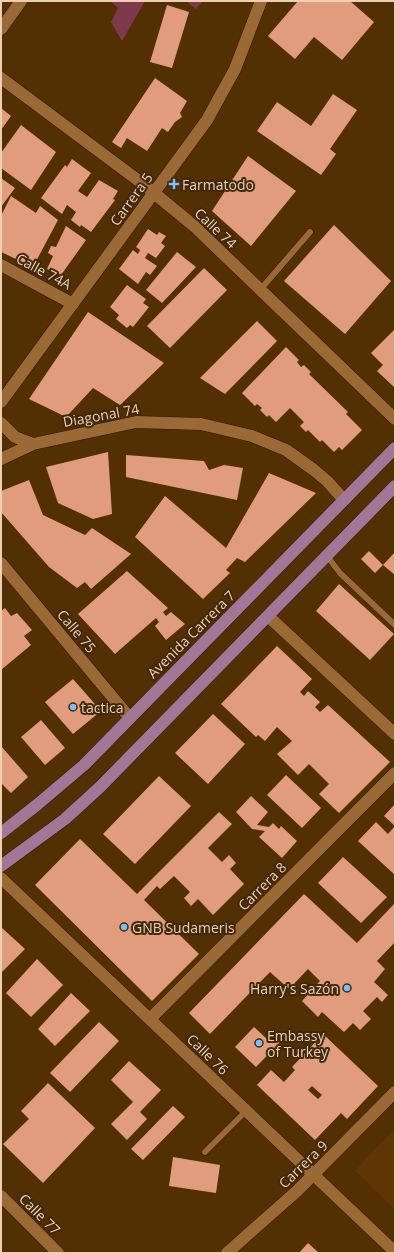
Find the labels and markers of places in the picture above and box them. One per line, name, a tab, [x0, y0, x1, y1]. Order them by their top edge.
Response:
place label: Farmatodo	[182, 175, 254, 194]
marker: Farmatodo	[169, 179, 179, 189]
place label: tactica	[81, 698, 124, 717]
marker: tactica	[68, 702, 78, 712]
place label: GNB Sudameris	[132, 918, 235, 937]
marker: GNB Sudameris	[119, 922, 129, 932]
place label: Harry's Sazón	[250, 979, 339, 998]
marker: Harry's Sazón	[342, 983, 352, 993]
place label: Embassy of Turkey	[267, 1026, 329, 1061]
marker: Embassy of Turkey	[254, 1038, 264, 1048]

